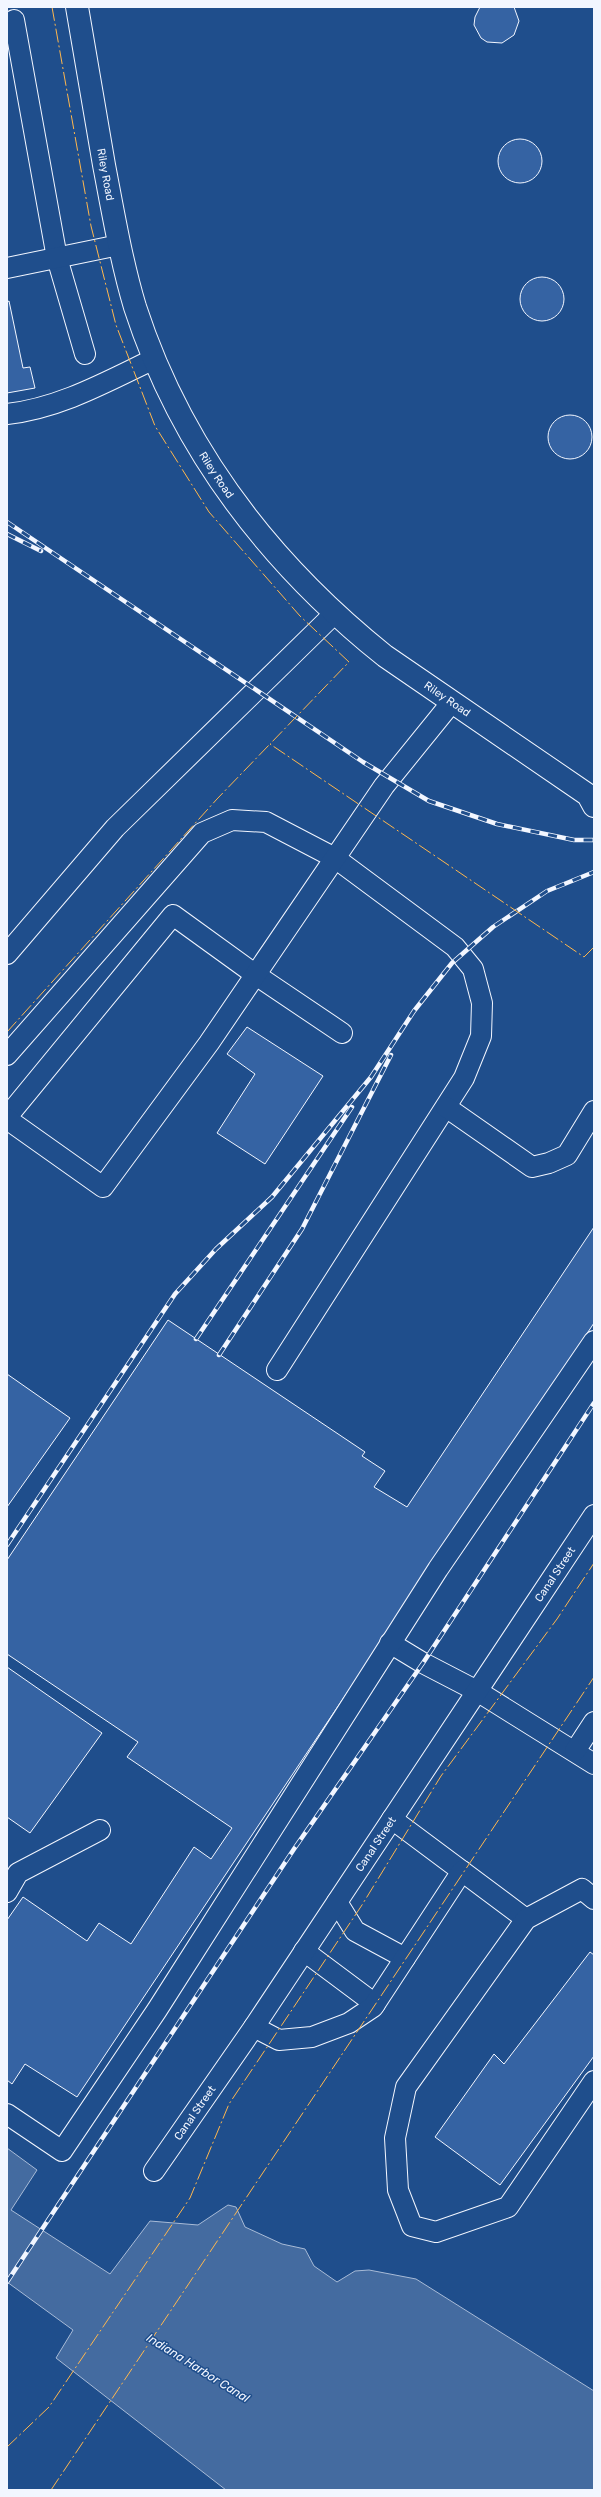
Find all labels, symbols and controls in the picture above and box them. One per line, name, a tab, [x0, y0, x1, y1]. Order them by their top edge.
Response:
street label: Riley Road	[94, 147, 117, 202]
street label: Riley Road	[196, 450, 236, 501]
street label: Riley Road	[422, 679, 473, 720]
street label: Canal Street	[532, 1544, 579, 1604]
street label: Canal Street	[353, 1814, 399, 1874]
street label: Canal Street	[171, 2083, 219, 2143]
water label: Indiana Harbor Canal	[144, 2331, 253, 2406]

